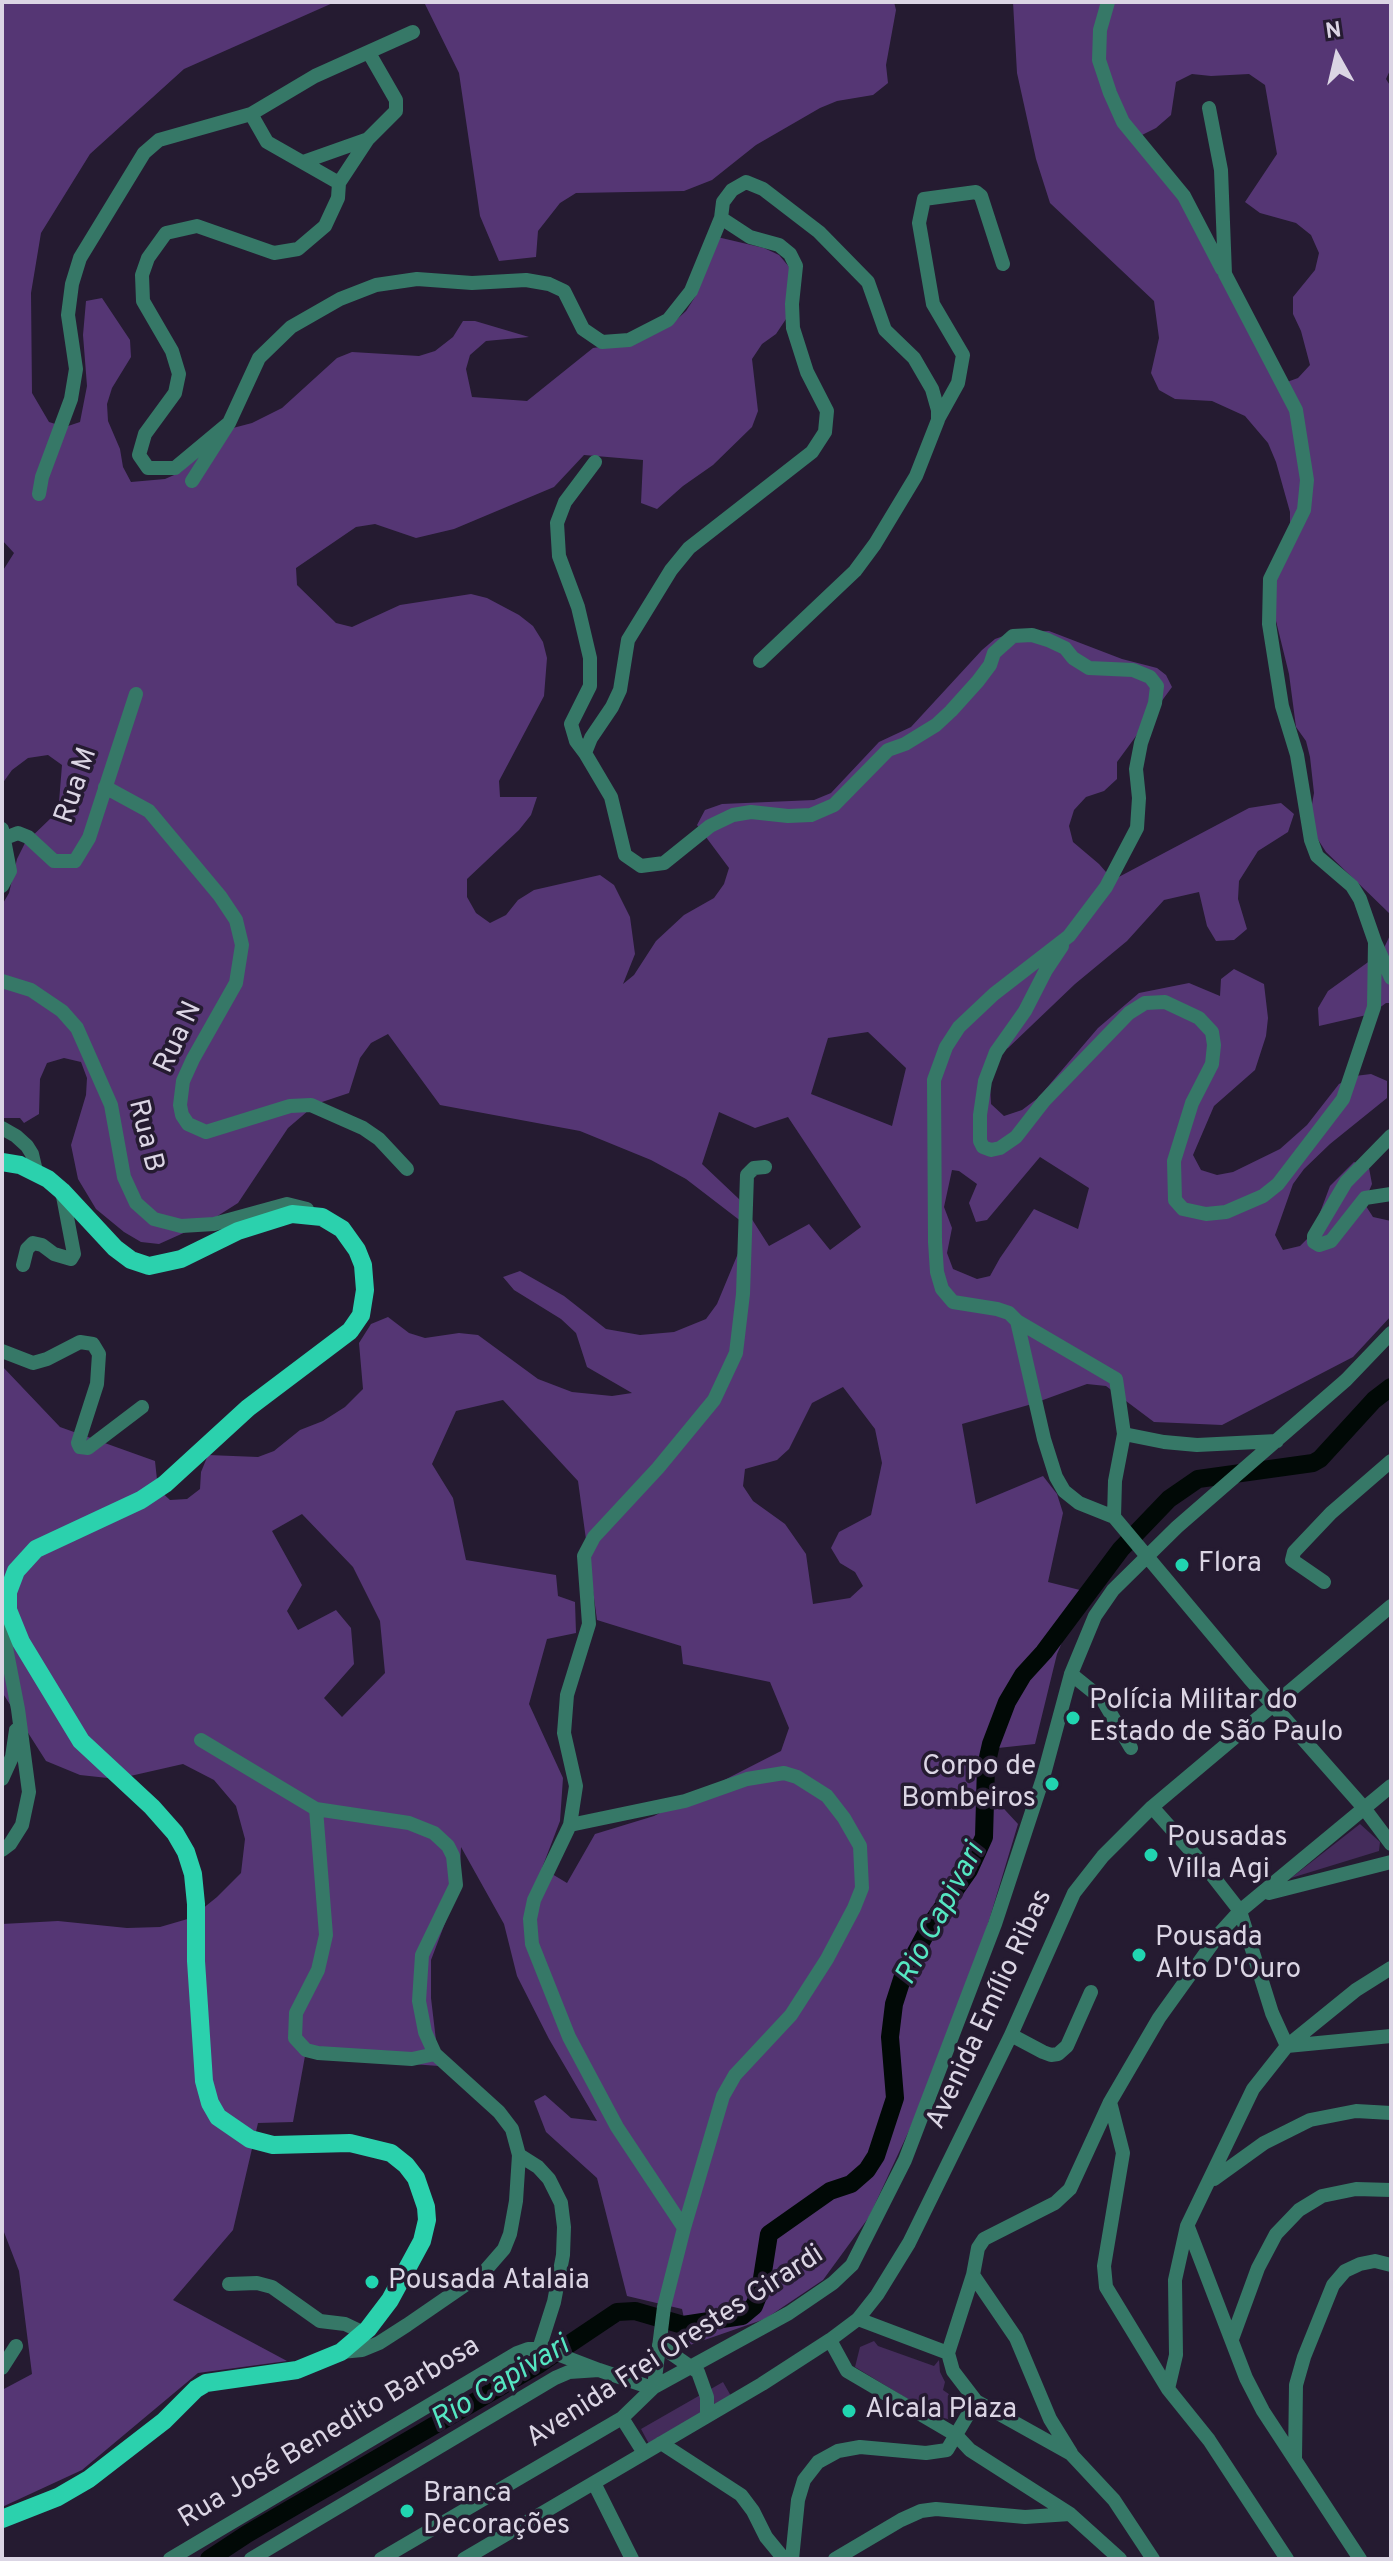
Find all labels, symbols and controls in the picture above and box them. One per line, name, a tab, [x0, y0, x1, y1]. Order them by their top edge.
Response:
north arrow	[1297, 16, 1377, 96]
text: N	[1324, 17, 1343, 46]
street label: Rua M	[49, 744, 107, 828]
street label: Rua N	[149, 997, 211, 1079]
street label: Rua B	[119, 1096, 169, 1176]
place label: Flora	[1198, 1548, 1262, 1582]
marker: Flora	[1173, 1556, 1191, 1574]
place label: Polícia Militar do Estado de São Paulo	[1089, 1685, 1343, 1751]
marker: Polícia Militar do Estado de São Paulo	[1064, 1709, 1082, 1727]
place label: Corpo de Bombeiros	[901, 1751, 1036, 1817]
marker: Corpo de Bombeiros	[1043, 1775, 1061, 1793]
place label: Pousadas Villa Agi	[1167, 1822, 1288, 1888]
water label: Rio Capivari	[890, 1838, 994, 1992]
marker: Pousadas Villa Agi	[1142, 1846, 1160, 1864]
street label: Avenida Emílio Ribas	[921, 1885, 1061, 2135]
place label: Pousada Alto D'Ouro	[1155, 1922, 1301, 1988]
marker: Pousada Alto D'Ouro	[1130, 1946, 1148, 1964]
street label: Avenida Frei Orestes Girardi	[521, 2239, 831, 2457]
place label: Pousada Atalaia	[388, 2265, 590, 2299]
marker: Pousada Atalaia	[363, 2273, 381, 2291]
water label: Rio Capivari	[425, 2330, 577, 2440]
street label: Rua José Benedito Barbosa	[173, 2331, 487, 2537]
place label: Alcala Plaza	[865, 2394, 1017, 2428]
marker: Alcala Plaza	[840, 2402, 858, 2420]
place label: Branca Decorações	[423, 2478, 570, 2544]
marker: Branca Decorações	[398, 2502, 416, 2520]

